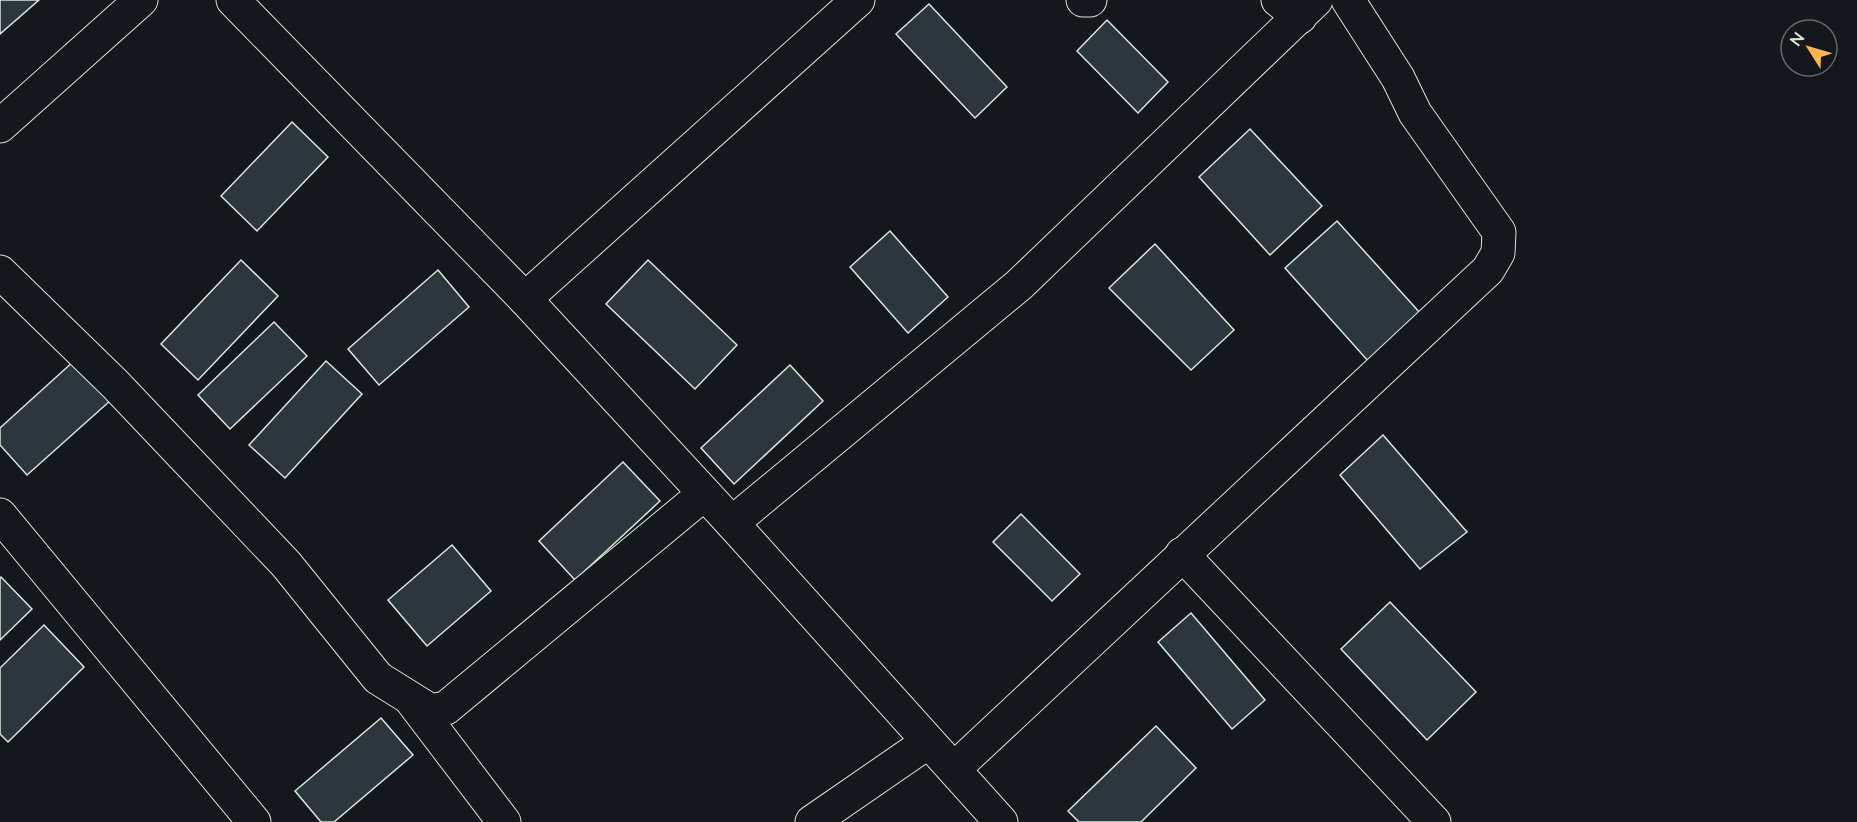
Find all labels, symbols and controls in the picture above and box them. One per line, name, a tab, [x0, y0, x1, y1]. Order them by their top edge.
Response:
north arrow	[1779, 18, 1839, 78]
text: N	[1785, 28, 1808, 49]

